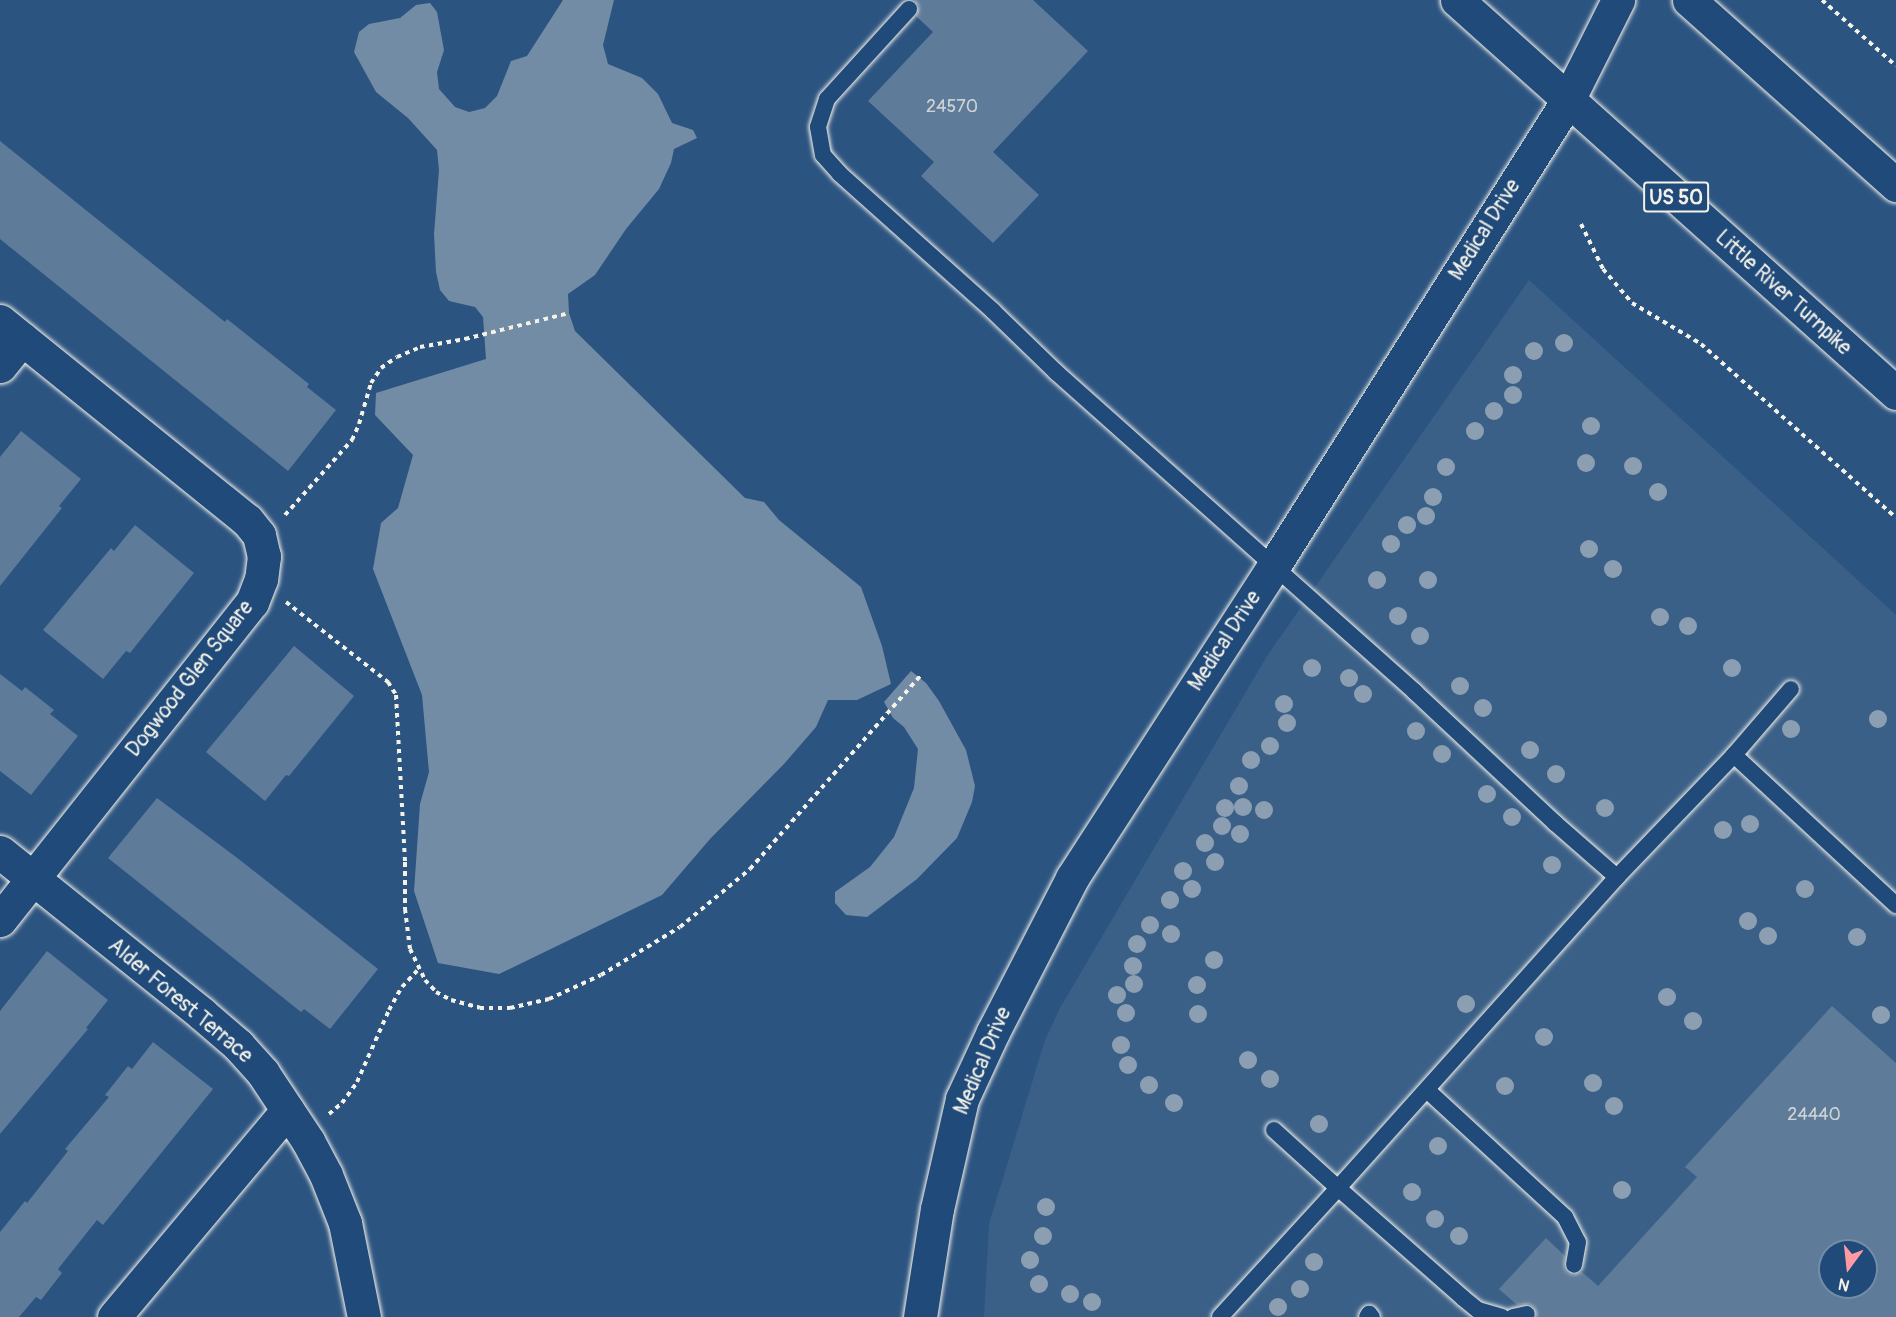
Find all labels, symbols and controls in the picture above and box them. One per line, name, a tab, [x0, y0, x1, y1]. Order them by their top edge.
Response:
house number: 24570	[926, 96, 978, 118]
street label: Medical Drive	[1444, 175, 1526, 285]
road number: US 50	[1643, 180, 1709, 214]
street label: Little River Turnpike	[1710, 225, 1856, 361]
street label: Medical Drive	[1183, 586, 1267, 696]
street label: Dogwood Glen Square	[121, 596, 259, 762]
street label: Alder Forest Terrace	[103, 933, 257, 1069]
street label: Medical Drive	[949, 1003, 1017, 1119]
house number: 24440	[1787, 1104, 1841, 1126]
north arrow	[1818, 1239, 1878, 1299]
text: N	[1836, 1273, 1852, 1296]

